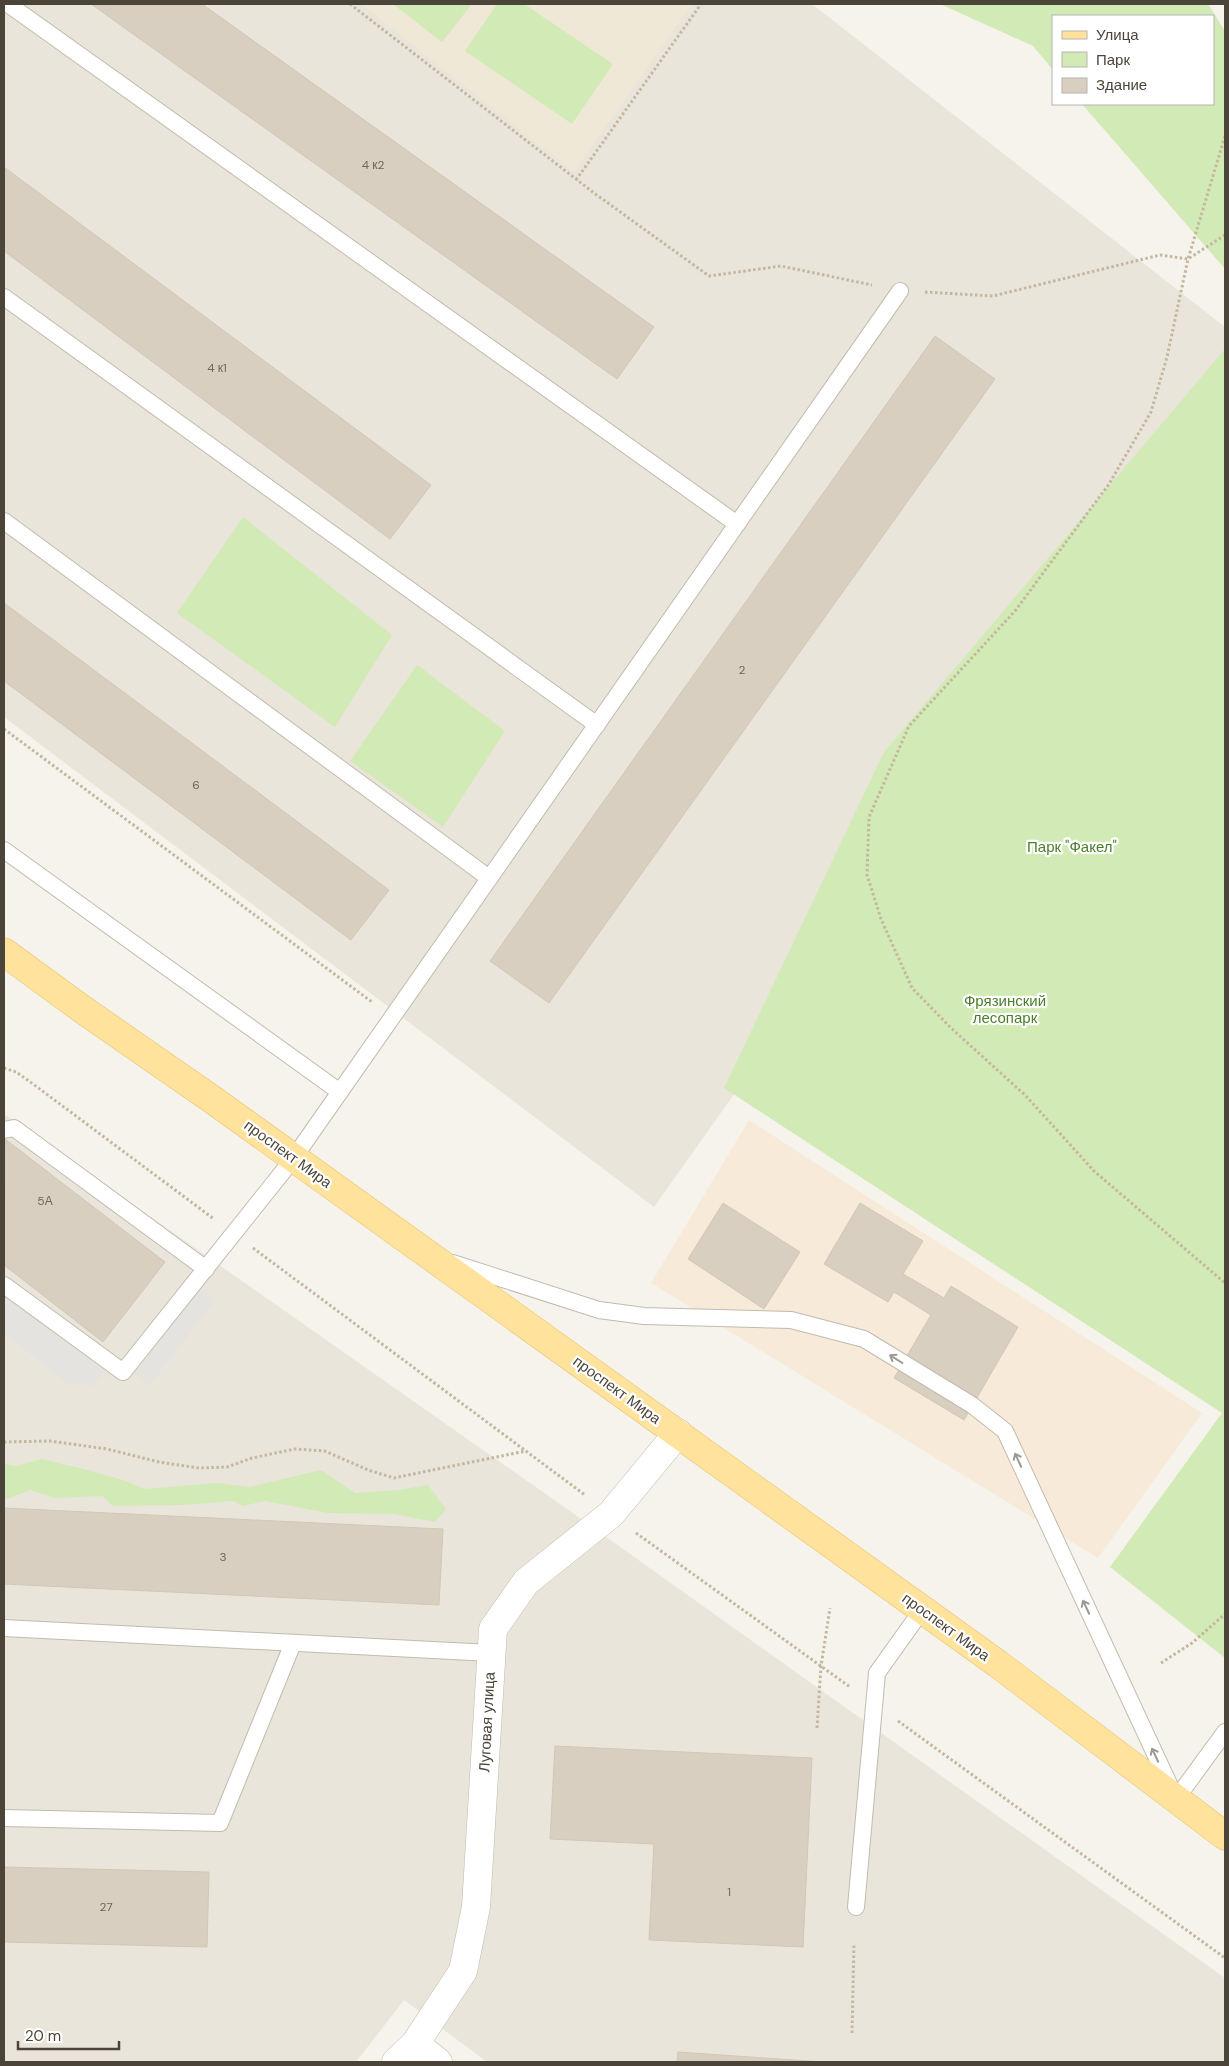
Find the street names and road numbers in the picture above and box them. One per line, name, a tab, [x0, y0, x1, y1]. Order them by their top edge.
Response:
street label: проспект Мира	[240, 1115, 336, 1193]
street label: проспект Мира	[569, 1351, 665, 1429]
street label: проспект Мира	[898, 1588, 994, 1666]
street label: Луговая улица	[474, 1671, 500, 1773]

